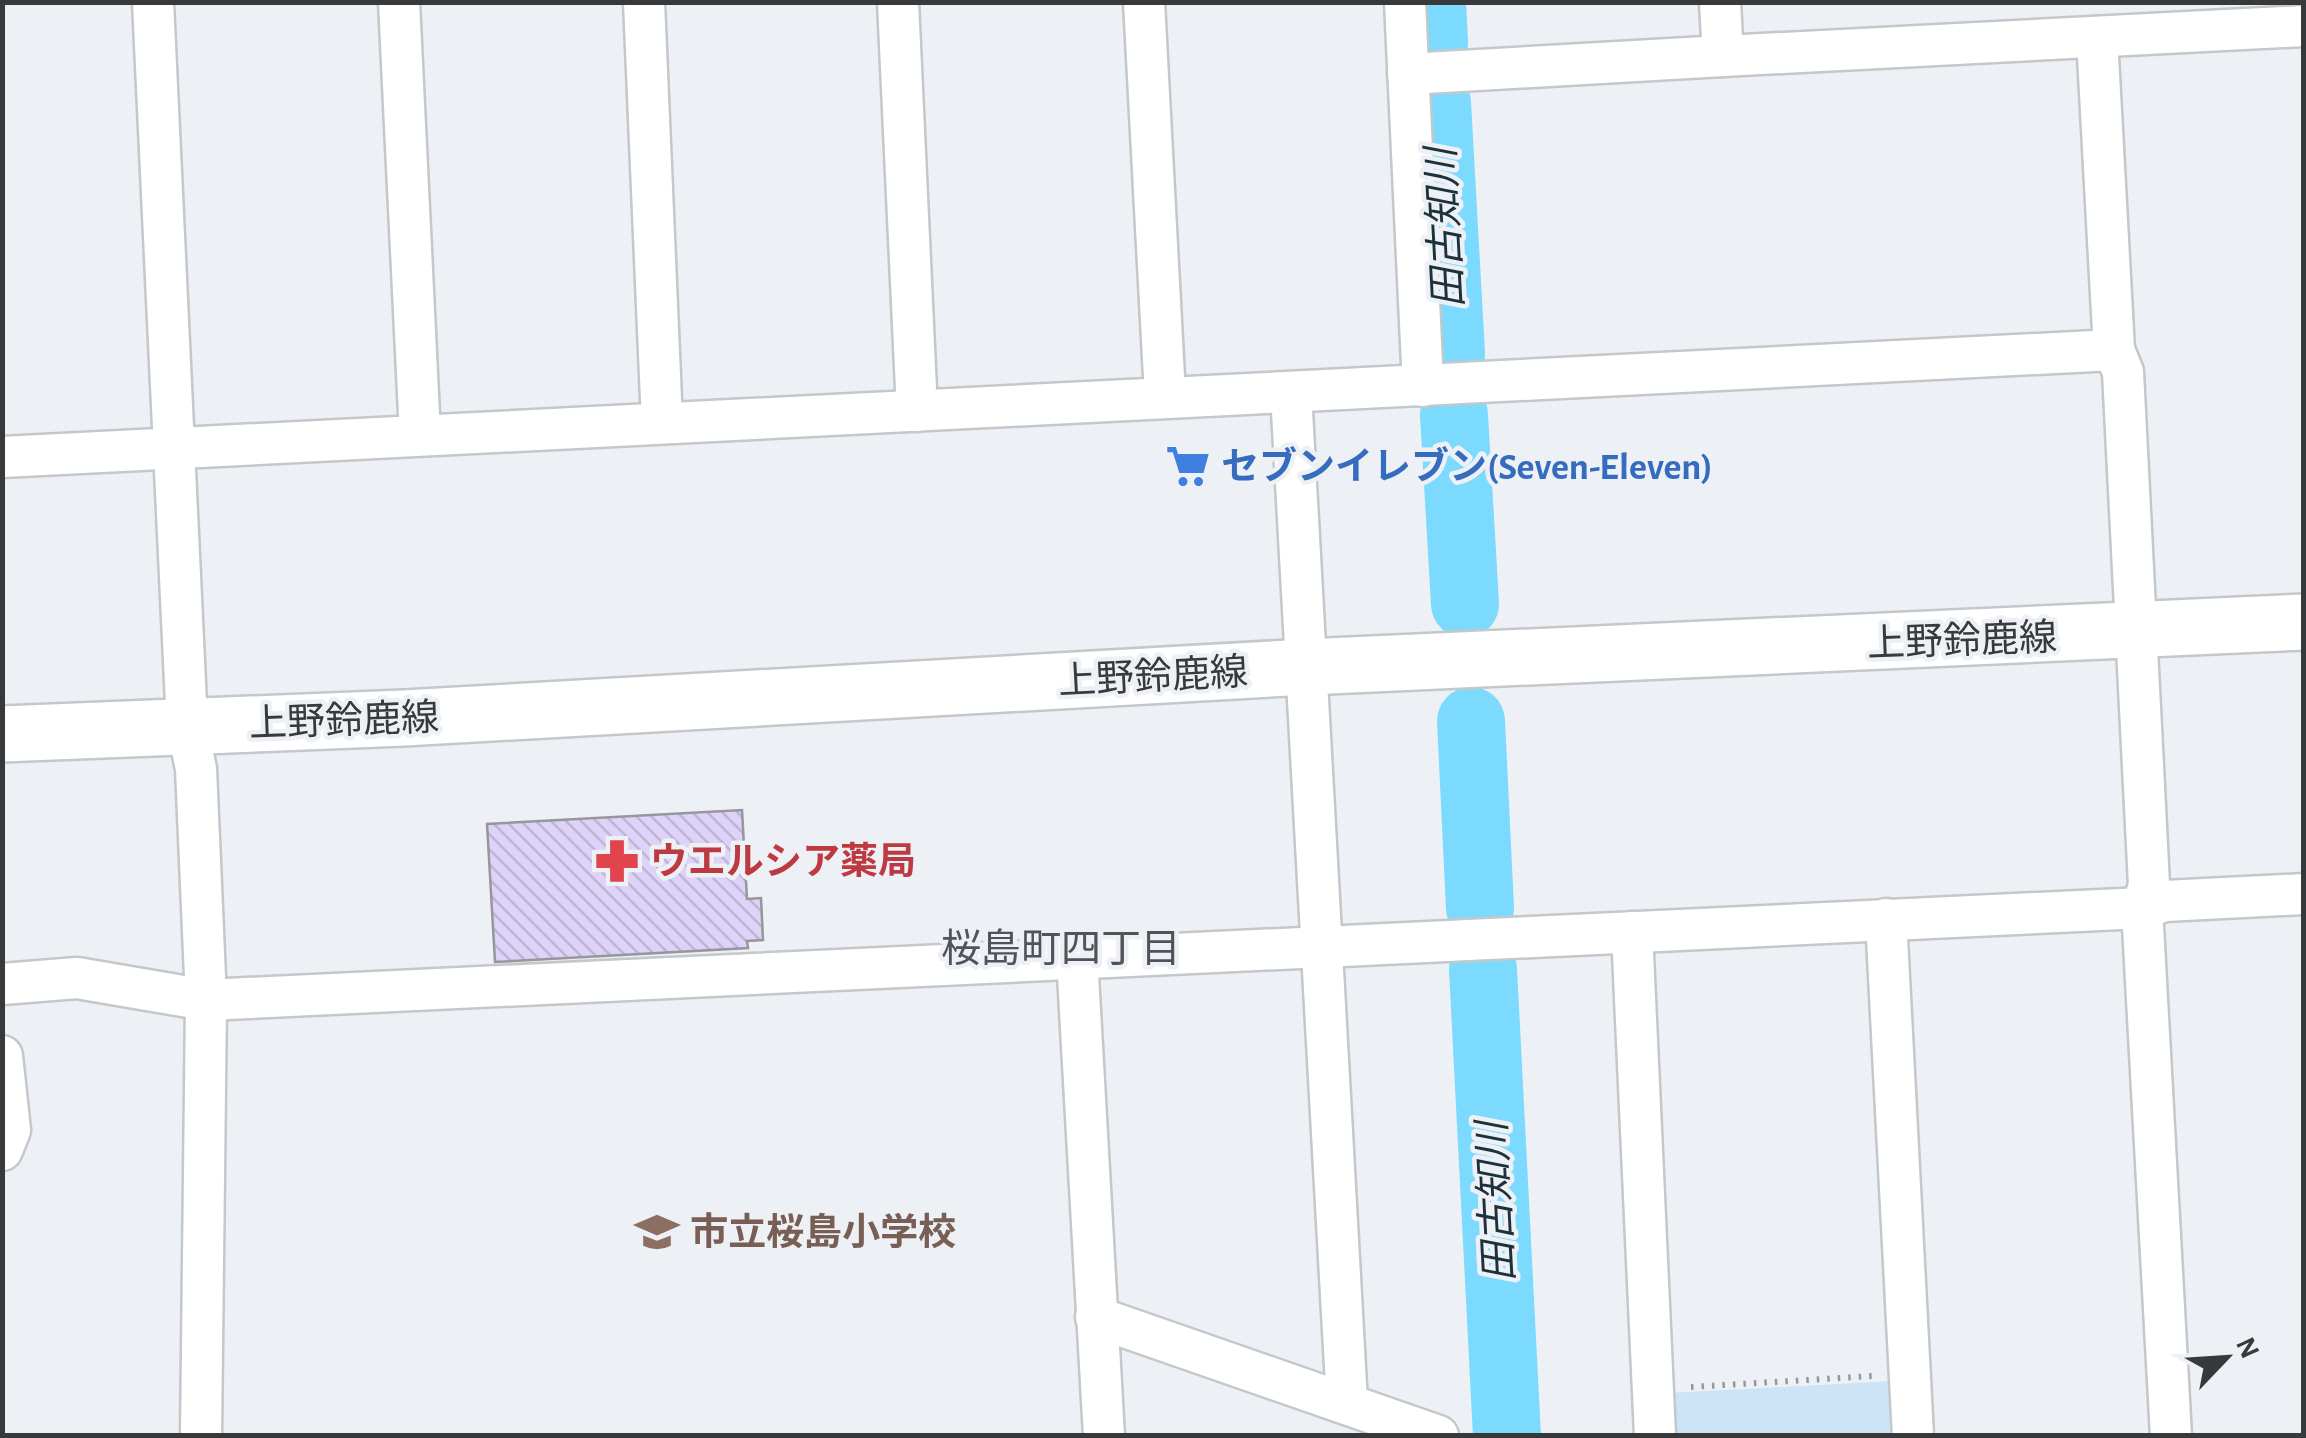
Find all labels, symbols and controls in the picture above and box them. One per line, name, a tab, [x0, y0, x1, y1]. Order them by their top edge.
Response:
water label: 田古知川	[1420, 143, 1470, 309]
supermarket icon: セブンイレブン(Seven-Eleven)	[1164, 442, 1212, 490]
place label: セブンイレブン(Seven-Eleven)	[1221, 446, 1713, 487]
street label: 上野鈴鹿線	[1866, 618, 2058, 664]
street label: 上野鈴鹿線	[1057, 652, 1249, 702]
street label: 上野鈴鹿線	[248, 698, 440, 744]
pharmacy icon: ウエルシア薬局	[593, 837, 641, 885]
place label: ウエルシア薬局	[650, 841, 916, 882]
district label: 桜島町四丁目	[941, 928, 1181, 970]
water label: 田古知川	[1471, 1117, 1521, 1283]
school or university icon: 市立桜島小学校	[633, 1208, 681, 1256]
place label: 市立桜島小学校	[690, 1212, 956, 1253]
north arrow	[2176, 1308, 2276, 1408]
text: N	[2230, 1334, 2264, 1363]

